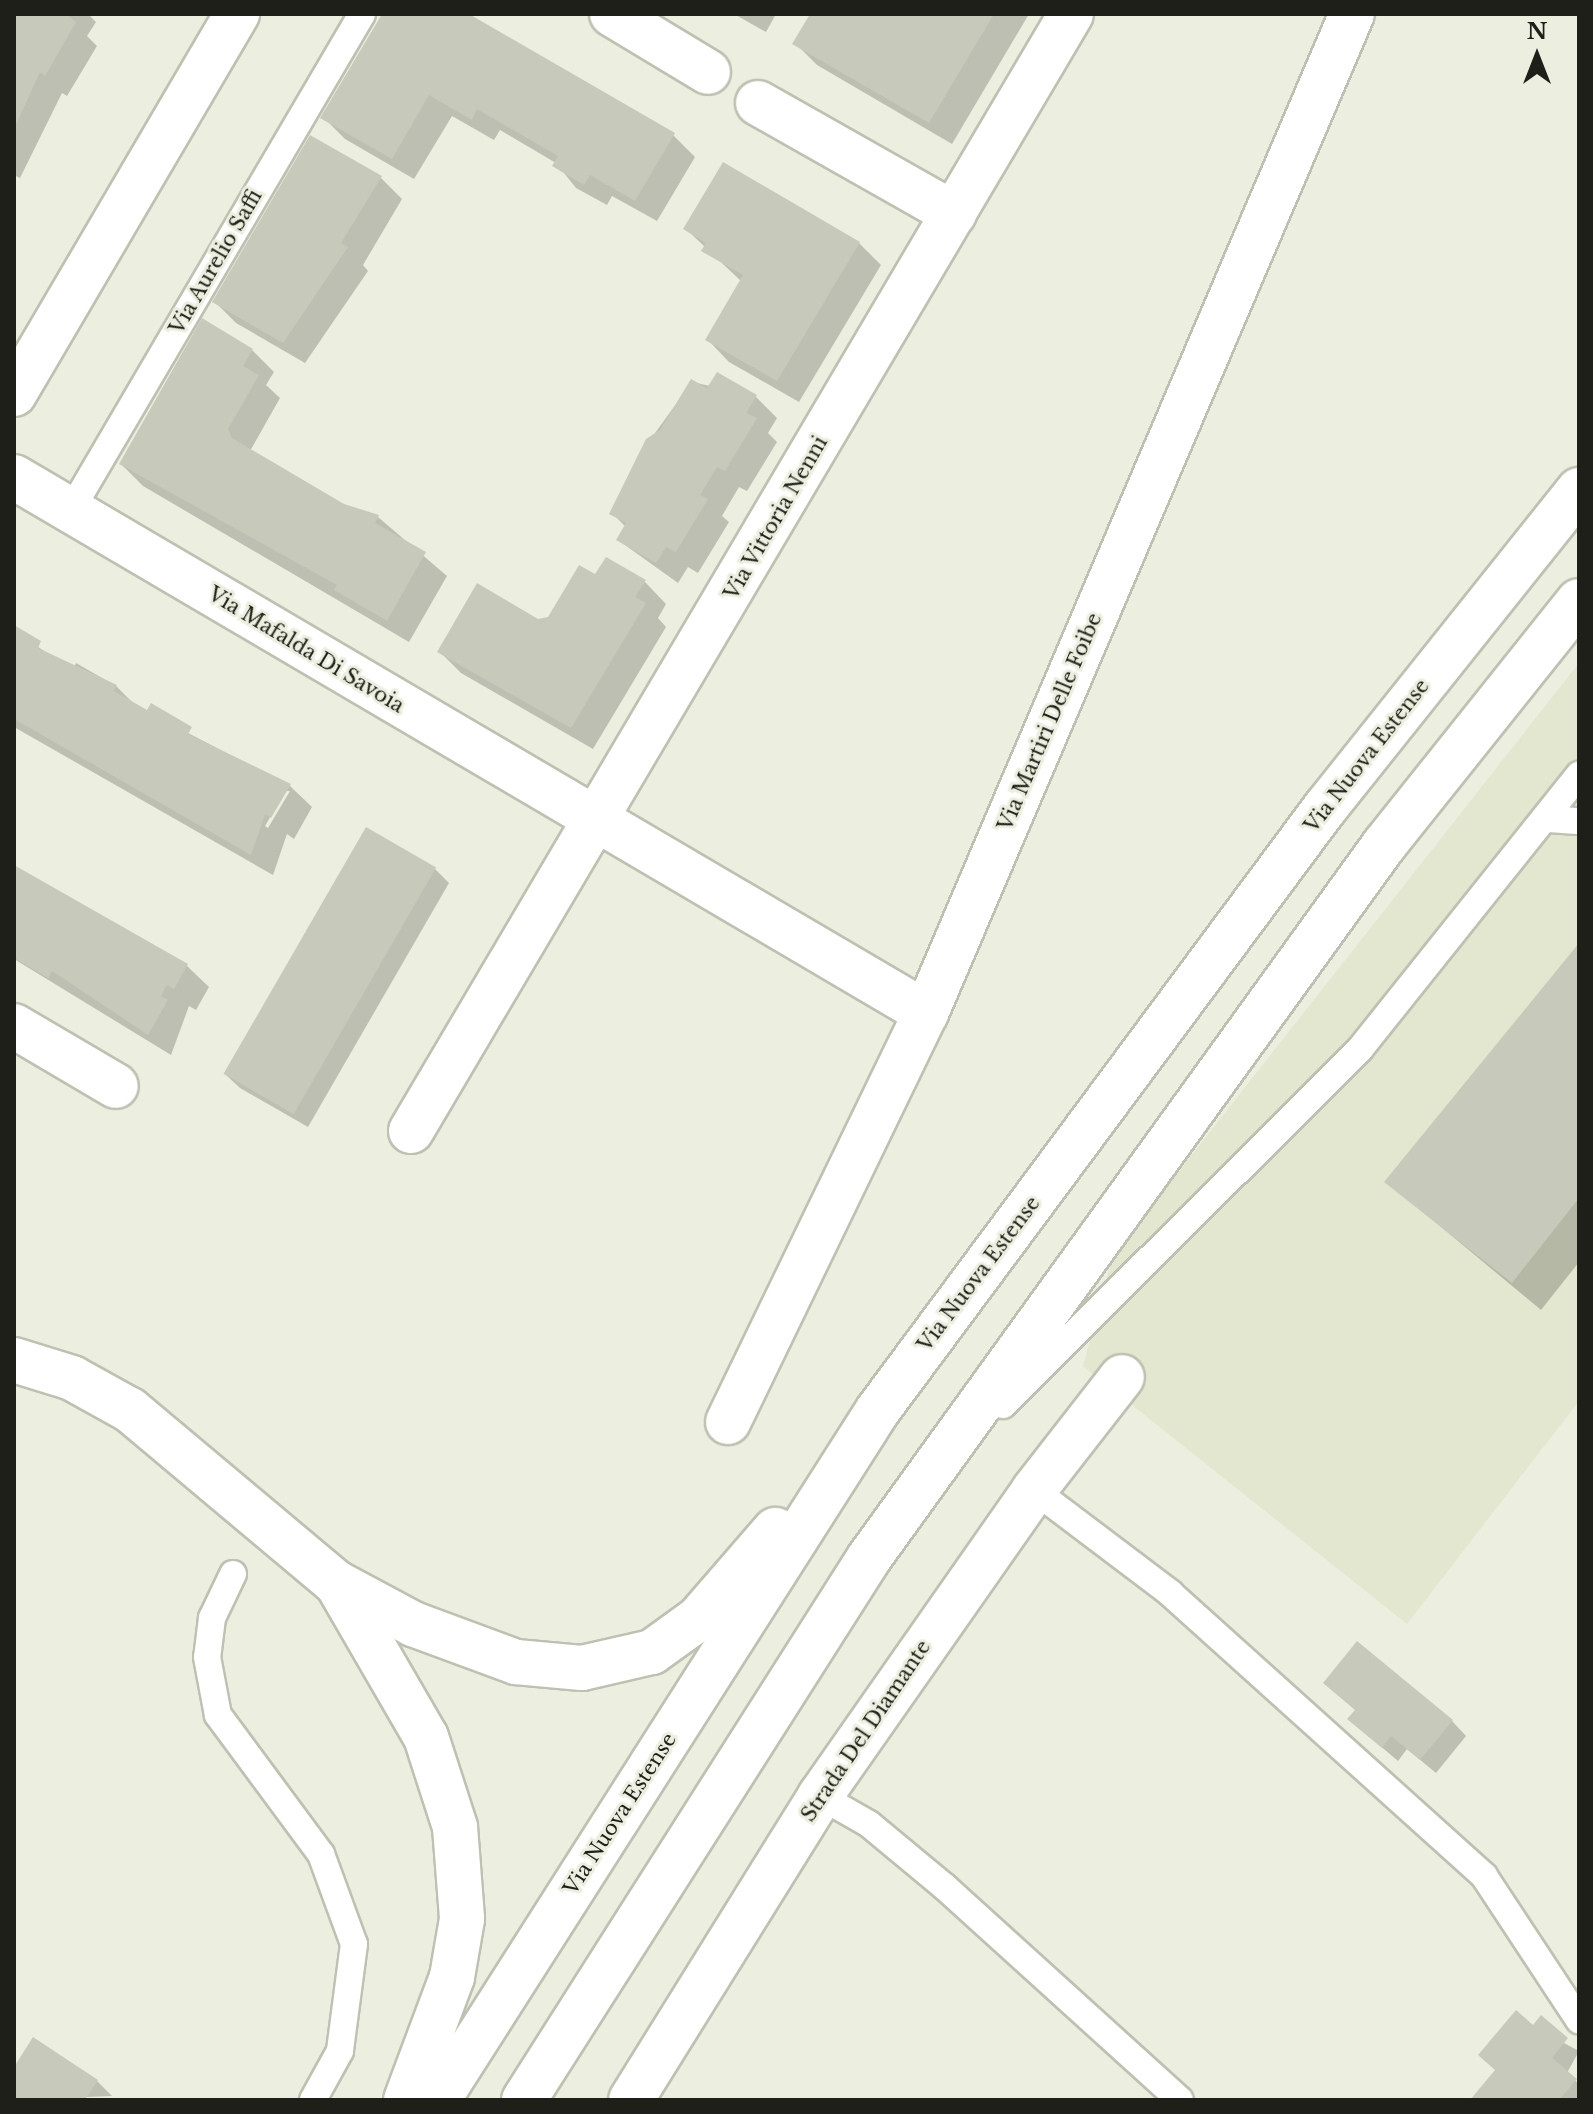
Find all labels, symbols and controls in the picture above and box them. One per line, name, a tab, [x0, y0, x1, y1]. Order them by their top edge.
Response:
north arrow	[1497, 16, 1577, 96]
text: N	[1527, 18, 1547, 45]
street label: Via Aurelio Saffi	[165, 185, 267, 339]
street label: Via Vittoria Nenni	[719, 431, 833, 605]
street label: Via Mafalda Di Savoia	[204, 582, 408, 718]
street label: Via Martiri Delle Foibe	[993, 609, 1107, 835]
street label: Via Nuova Estense	[1300, 674, 1434, 838]
street label: Via Nuova Estense	[913, 1191, 1045, 1357]
street label: Strada Del Diamante	[796, 1636, 936, 1826]
street label: Via Nuova Estense	[559, 1728, 681, 1900]

